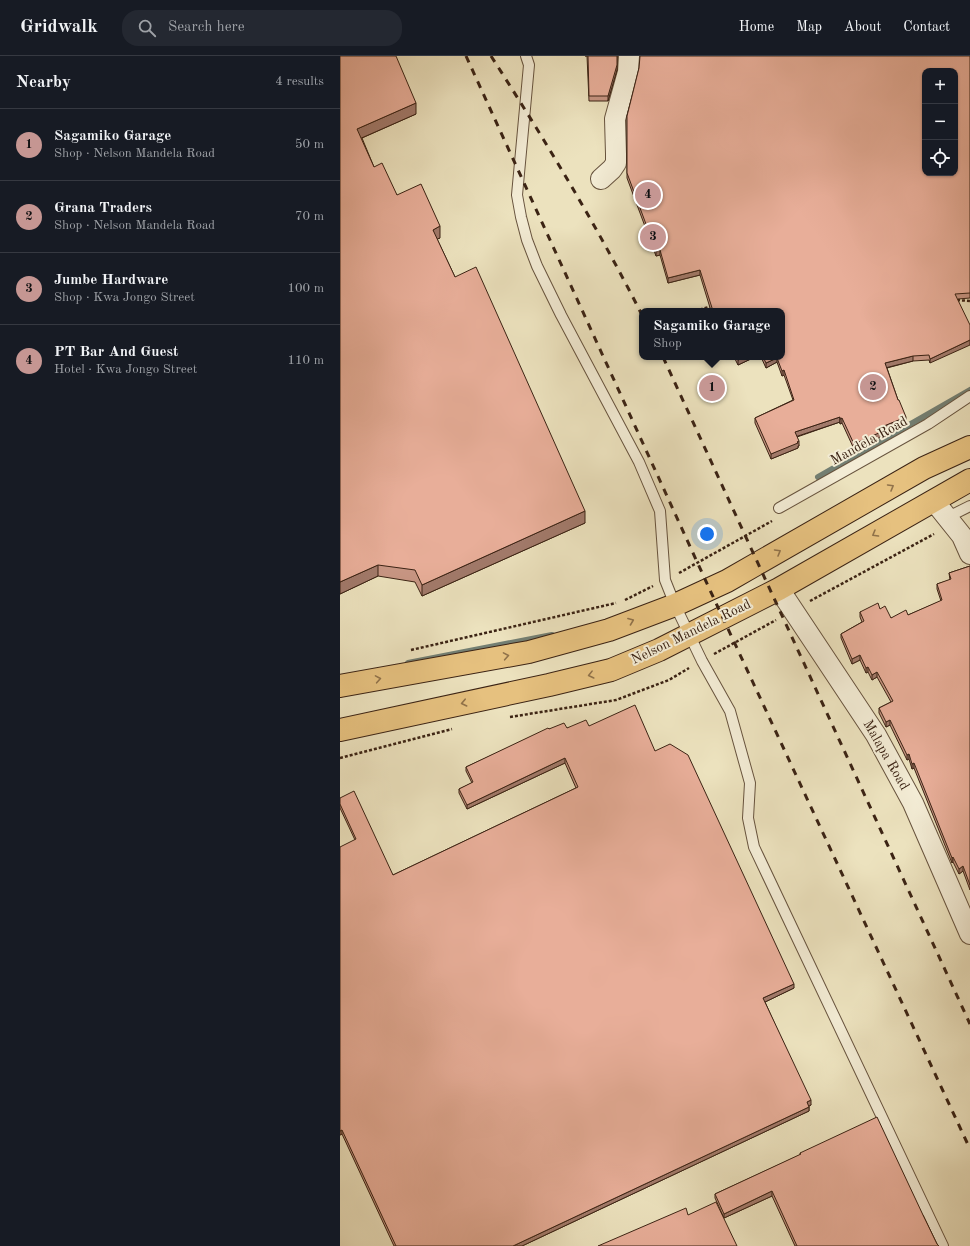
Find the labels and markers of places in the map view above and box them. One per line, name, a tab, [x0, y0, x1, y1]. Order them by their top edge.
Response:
pin: 4	[635, 180, 661, 210]
pin: 3	[640, 222, 666, 252]
pin: 2	[860, 372, 886, 402]
pin: 1	[699, 373, 725, 403]

